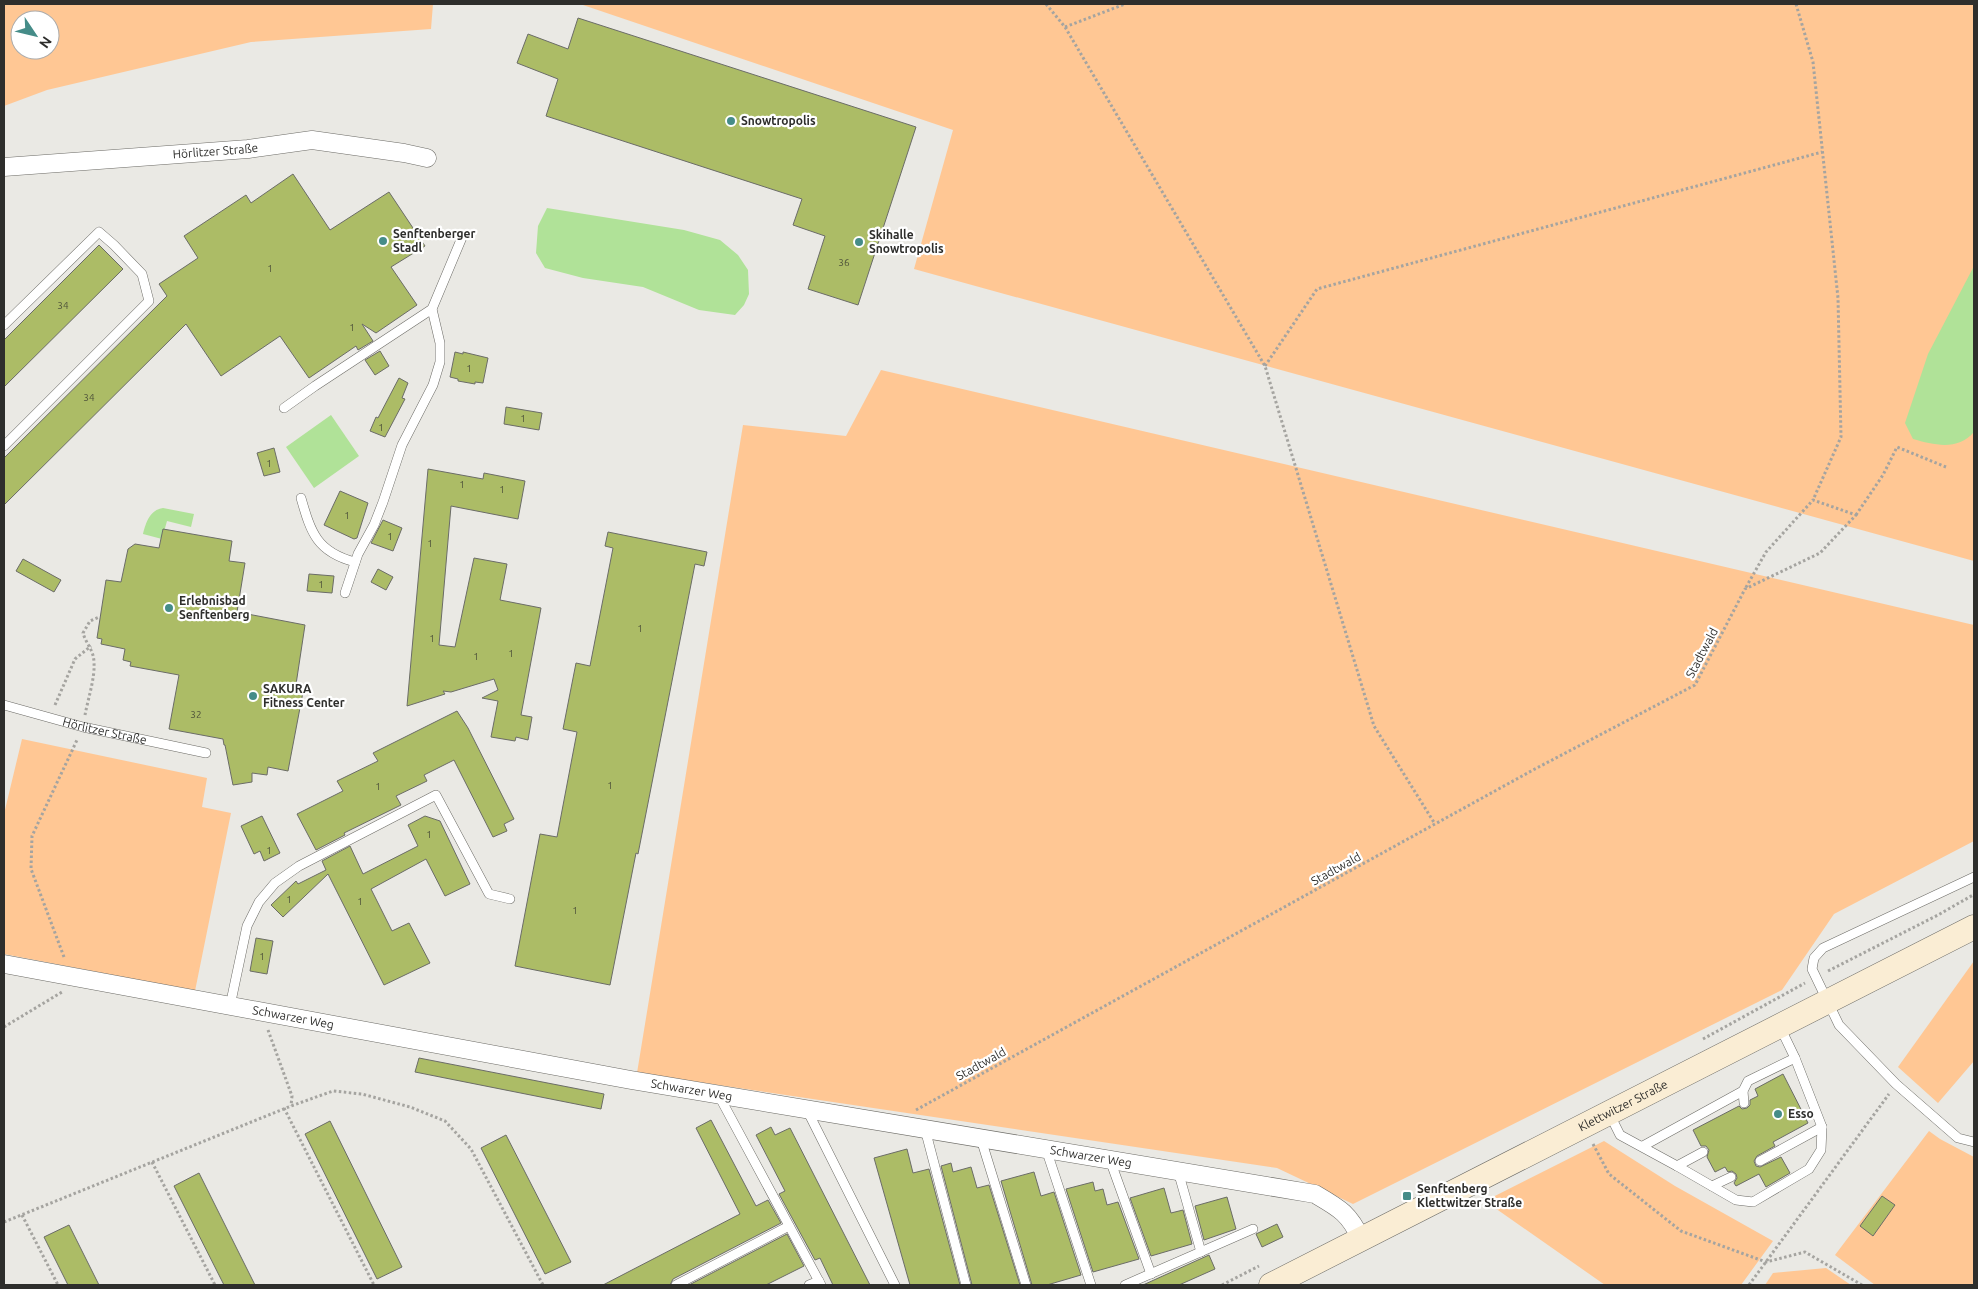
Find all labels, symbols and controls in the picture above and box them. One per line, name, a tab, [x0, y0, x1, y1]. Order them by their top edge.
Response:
north arrow	[10, 10, 60, 60]
text: N	[36, 34, 55, 51]
place label: Snowtropolis	[741, 114, 816, 127]
marker: Snowtropolis	[725, 115, 737, 127]
street label: Hörlitzer Straße	[172, 141, 259, 161]
place label: Senftenberger Stadl	[393, 227, 476, 254]
place label: Skihalle Snowtropolis	[869, 228, 944, 255]
marker: Senftenberger Stadl	[377, 235, 389, 247]
marker: Skihalle Snowtropolis	[853, 236, 865, 248]
house number: 36	[838, 257, 850, 268]
house number: 1	[267, 263, 273, 274]
house number: 34	[57, 300, 69, 311]
house number: 1	[349, 322, 355, 333]
house number: 1	[466, 363, 472, 374]
house number: 34	[83, 392, 95, 403]
house number: 1	[520, 413, 526, 424]
house number: 1	[378, 422, 384, 433]
house number: 1	[266, 458, 272, 469]
house number: 1	[459, 479, 465, 490]
house number: 1	[499, 484, 505, 495]
house number: 1	[344, 510, 350, 521]
house number: 1	[387, 531, 393, 542]
house number: 1	[427, 538, 433, 549]
house number: 1	[318, 579, 324, 590]
place label: Erlebnisbad Senftenberg	[179, 594, 250, 621]
marker: Erlebnisbad Senftenberg	[163, 602, 175, 614]
house number: 1	[637, 623, 643, 634]
street label: Stadtwald	[1683, 626, 1720, 680]
house number: 1	[429, 633, 435, 644]
house number: 1	[508, 648, 514, 659]
house number: 1	[473, 651, 479, 662]
place label: SAKURA Fitness Center	[263, 682, 345, 709]
marker: SAKURA Fitness Center	[247, 690, 259, 702]
house number: 32	[190, 709, 202, 720]
street label: Hörlitzer Straße	[61, 715, 148, 746]
house number: 1	[607, 780, 613, 791]
house number: 1	[375, 781, 381, 792]
house number: 1	[426, 829, 432, 840]
house number: 1	[266, 845, 272, 856]
street label: Stadtwald	[1309, 850, 1363, 887]
house number: 1	[286, 894, 292, 905]
house number: 1	[357, 896, 363, 907]
house number: 1	[572, 905, 578, 916]
house number: 1	[259, 951, 265, 962]
street label: Schwarzer Weg	[251, 1003, 335, 1031]
street label: Stadtwald	[954, 1045, 1008, 1082]
street label: Schwarzer Weg	[650, 1076, 733, 1103]
street label: Klettwitzer Straße	[1576, 1077, 1670, 1133]
place label: Esso	[1788, 1107, 1814, 1120]
marker: Esso	[1772, 1108, 1784, 1120]
street label: Schwarzer Weg	[1049, 1143, 1133, 1169]
place label: Senftenberg Klettwitzer Straße	[1417, 1182, 1522, 1209]
marker: Senftenberg Klettwitzer Straße	[1401, 1190, 1413, 1202]

